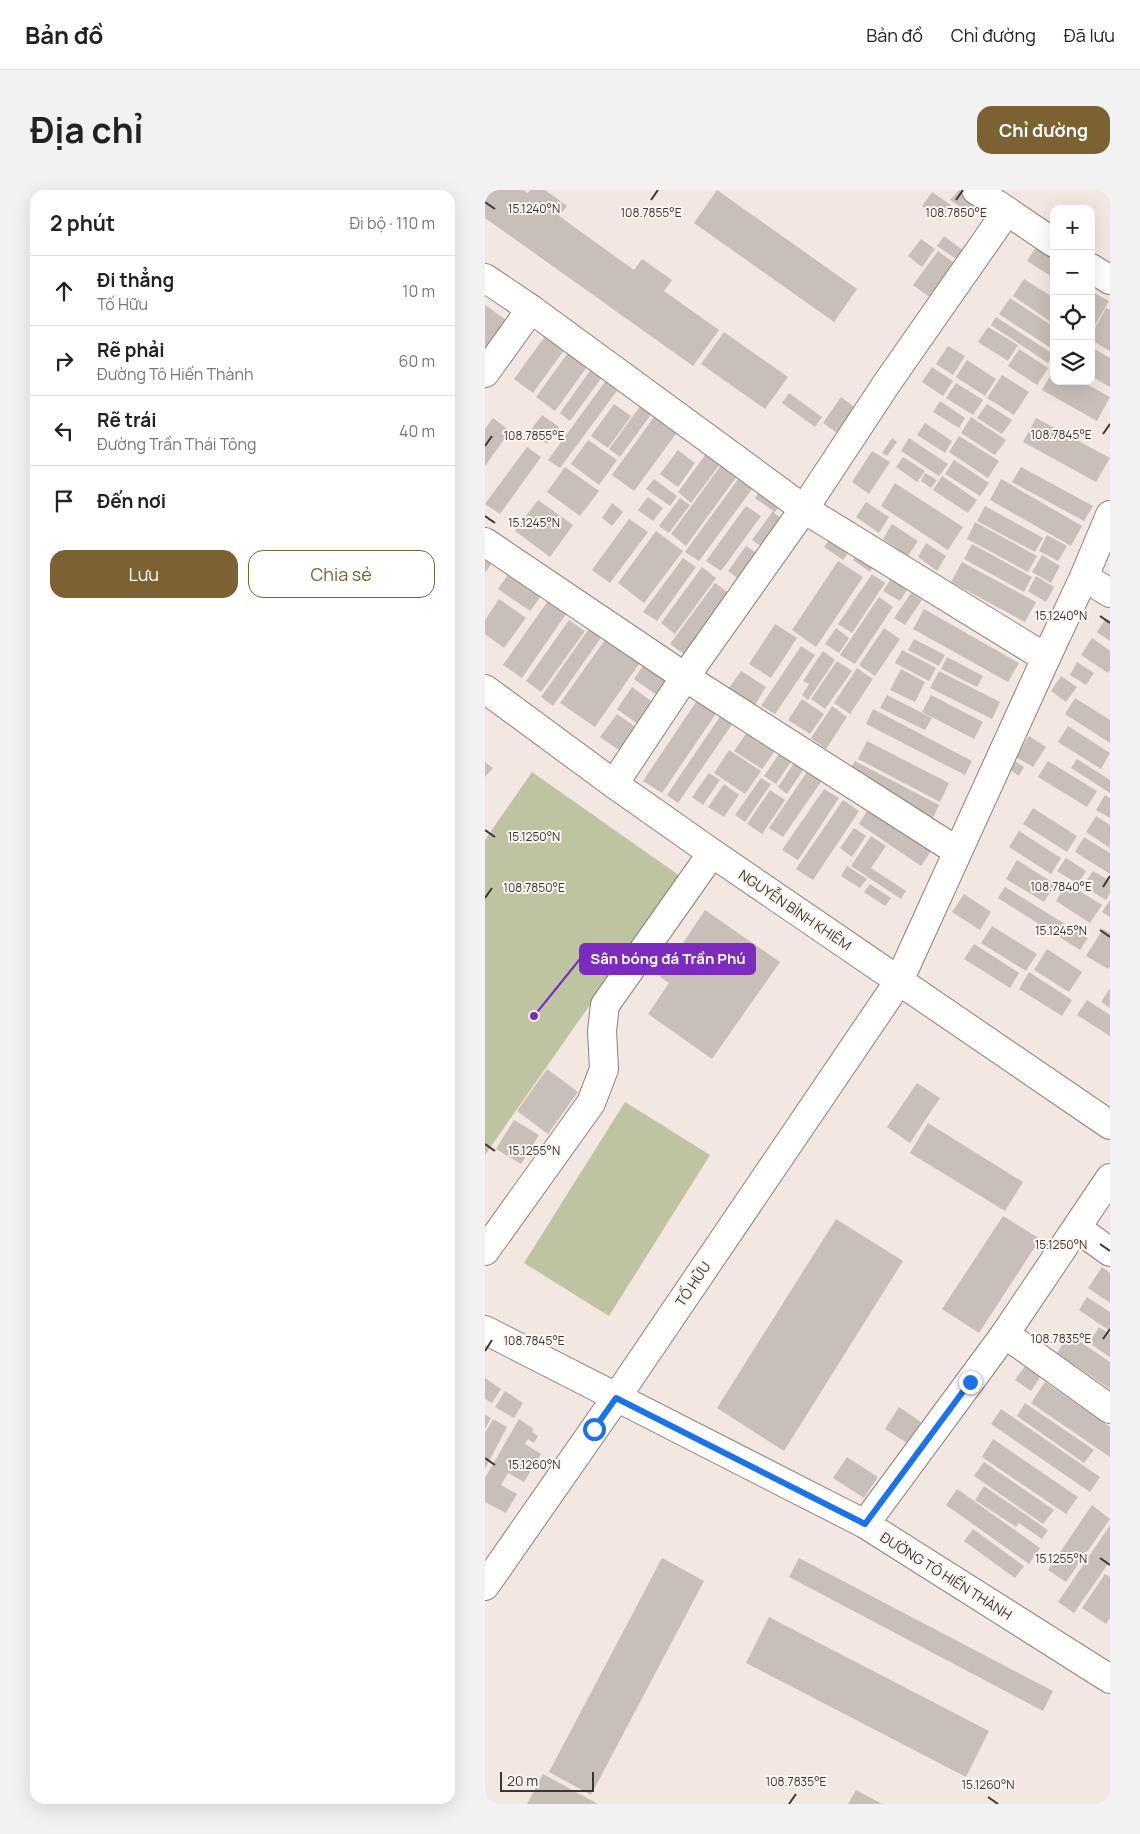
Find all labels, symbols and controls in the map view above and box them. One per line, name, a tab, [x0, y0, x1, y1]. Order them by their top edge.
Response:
text: Bản đồ	[25, 18, 103, 51]
text: Bản đồ	[866, 23, 923, 47]
text: Chỉ đường	[951, 23, 1036, 47]
text: Đã lưu	[1064, 23, 1115, 47]
text: Địa chỉ	[30, 106, 143, 154]
button: Chỉ đường	[977, 106, 1110, 154]
text: 15.1240°N	[508, 200, 560, 217]
text: 108.7855°E	[620, 204, 682, 221]
text: 108.7850°E	[925, 204, 987, 221]
map controls	[1050, 205, 1095, 385]
button: +	[1050, 205, 1095, 250]
text: 2 phút	[50, 209, 115, 237]
text: Đi bộ · 110 m	[349, 212, 435, 234]
button: −	[1050, 250, 1095, 295]
text: Đi thẳng	[97, 267, 174, 293]
icon: ahead	[50, 277, 78, 305]
text: 10 m	[402, 280, 435, 302]
text: Tố Hữu	[97, 293, 148, 315]
button: locate	[1050, 295, 1095, 340]
text: Rẽ phải	[97, 337, 165, 363]
button: layers	[1050, 340, 1095, 385]
icon: right	[50, 347, 78, 375]
text: 60 m	[399, 350, 435, 372]
text: Đường Tô Hiến Thành	[97, 363, 253, 385]
text: Rẽ trái	[97, 407, 157, 433]
icon: left	[50, 417, 78, 445]
text: 40 m	[399, 420, 435, 442]
text: 108.7845°E	[1030, 426, 1092, 443]
text: 108.7855°E	[503, 427, 565, 444]
text: Đường Trần Thái Tông	[97, 433, 256, 455]
icon: arrive	[50, 487, 78, 515]
text: Đến nơi	[97, 488, 166, 514]
text: 15.1245°N	[508, 514, 560, 531]
button: Lưu	[50, 550, 238, 598]
button: Chia sẻ	[248, 550, 435, 598]
text: 15.1240°N	[1035, 607, 1087, 624]
text: 15.1250°N	[508, 828, 560, 845]
street label: NGUYỄN BÌNH KHIÊM	[735, 864, 856, 954]
text: 108.7840°E	[1030, 878, 1092, 895]
text: 108.7850°E	[503, 879, 565, 896]
text: 15.1245°N	[1035, 922, 1087, 939]
callout: Sân bóng đá Trần Phú	[580, 944, 755, 974]
text: Sân bóng đá Trần Phú	[590, 948, 746, 969]
text: 15.1255°N	[508, 1142, 560, 1159]
text: 15.1250°N	[1035, 1236, 1087, 1253]
street label: TỐ HỮU	[670, 1257, 715, 1310]
text: 108.7835°E	[1031, 1330, 1092, 1347]
text: 108.7845°E	[503, 1332, 565, 1349]
route end	[959, 1371, 982, 1394]
route start	[583, 1418, 606, 1441]
text: 15.1260°N	[507, 1456, 561, 1473]
street label: ĐƯỜNG TÔ HIẾN THÀNH	[877, 1526, 1016, 1624]
text: 15.1255°N	[1035, 1550, 1087, 1567]
scale bar	[500, 1769, 594, 1792]
text: 20 m	[507, 1771, 538, 1790]
text: 108.7835°E	[766, 1773, 827, 1790]
text: 15.1260°N	[961, 1776, 1015, 1793]

